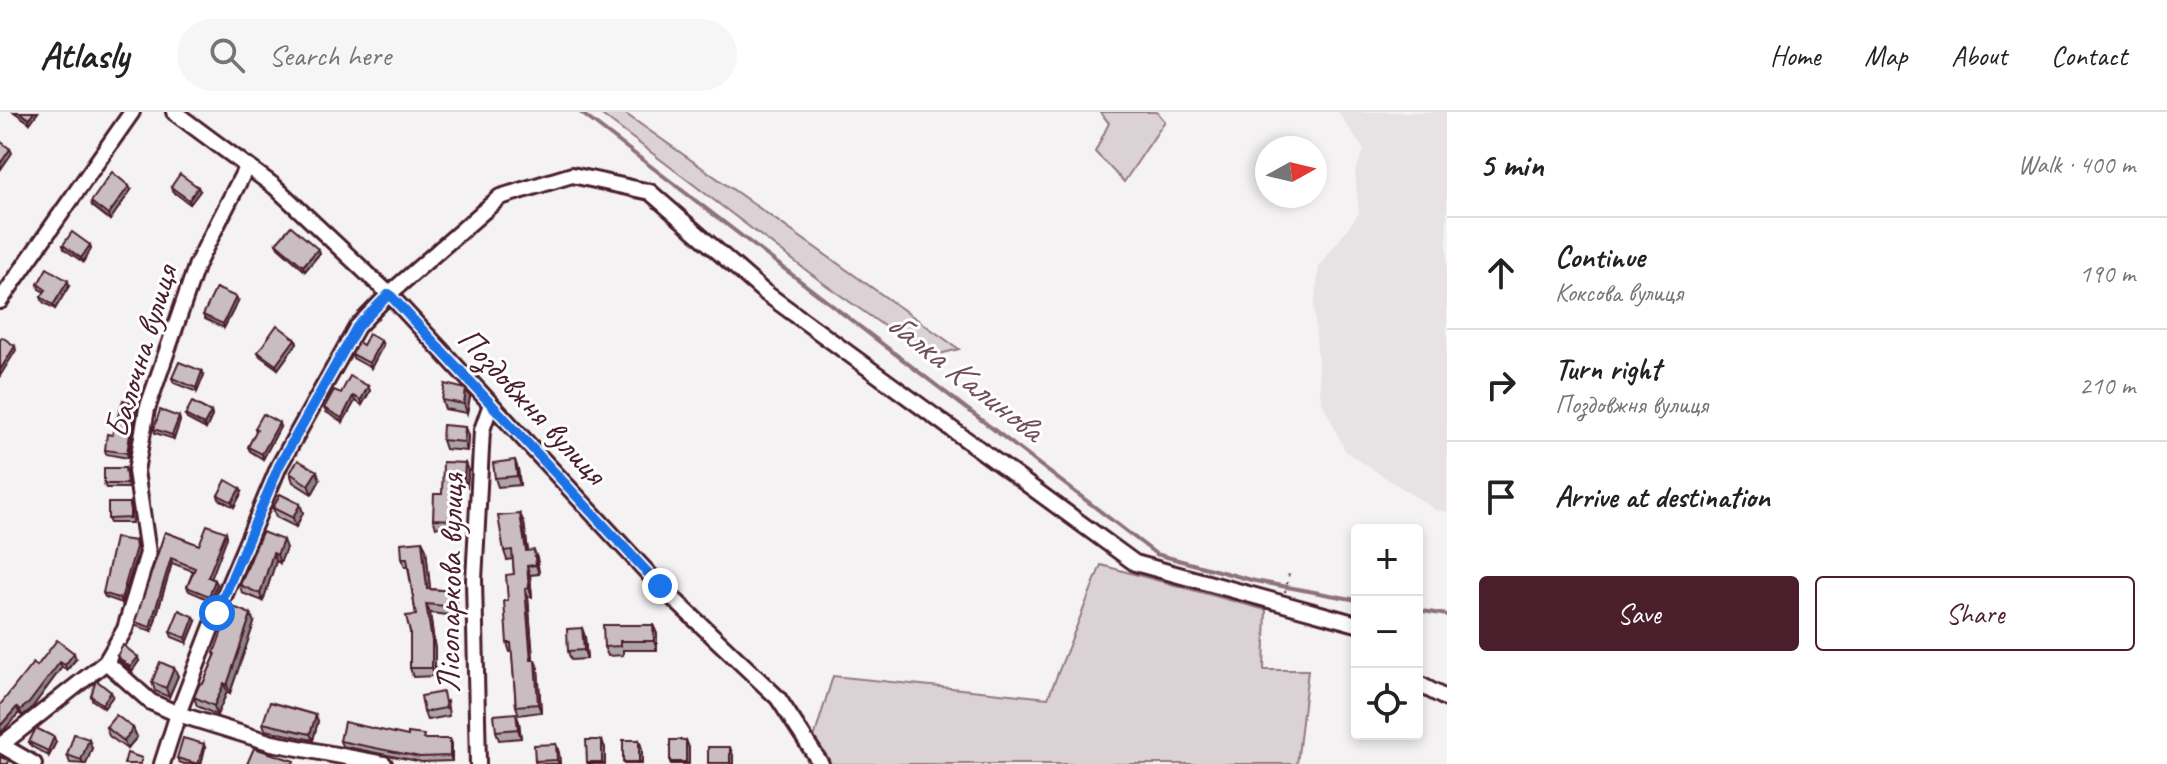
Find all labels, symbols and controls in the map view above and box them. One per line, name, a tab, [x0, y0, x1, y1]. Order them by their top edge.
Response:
search box	[177, 19, 737, 91]
text: Atlasly	[40, 32, 129, 79]
icon: search	[205, 33, 249, 77]
text: Search here	[269, 36, 391, 74]
text: Home	[1770, 38, 1820, 73]
text: Map	[1864, 38, 1907, 73]
text: About	[1951, 38, 2007, 73]
text: Contact	[2051, 38, 2127, 73]
north arrow	[1255, 136, 1327, 208]
text: 5 min	[1479, 143, 1544, 186]
text: Walk · 400 m	[2018, 148, 2135, 181]
text: Continue	[1555, 238, 1645, 276]
icon: ahead	[1479, 251, 1523, 295]
text: 190 m	[2079, 257, 2135, 290]
street label: Балочна вулиця	[94, 258, 188, 442]
text: Коксова вулиця	[1555, 276, 1683, 309]
water label: балка Калинова	[878, 300, 1056, 454]
street label: Поздовжня вулиця	[449, 318, 618, 495]
text: Turn right	[1555, 350, 1660, 388]
icon: right	[1479, 363, 1523, 407]
text: 210 m	[2079, 369, 2135, 402]
text: Поздовжня вулиця	[1555, 388, 1708, 421]
street label: Лісопаркова вулиця	[426, 471, 473, 693]
icon: arrive	[1479, 475, 1523, 519]
text: Arrive at destination	[1555, 478, 1770, 516]
map controls	[1351, 524, 1423, 740]
button: +	[1351, 524, 1423, 596]
route end	[642, 568, 678, 604]
button: Save	[1479, 576, 1799, 651]
button: Share	[1815, 576, 2135, 651]
route start	[199, 595, 235, 631]
button: −	[1351, 596, 1423, 668]
button: locate	[1351, 668, 1423, 740]

